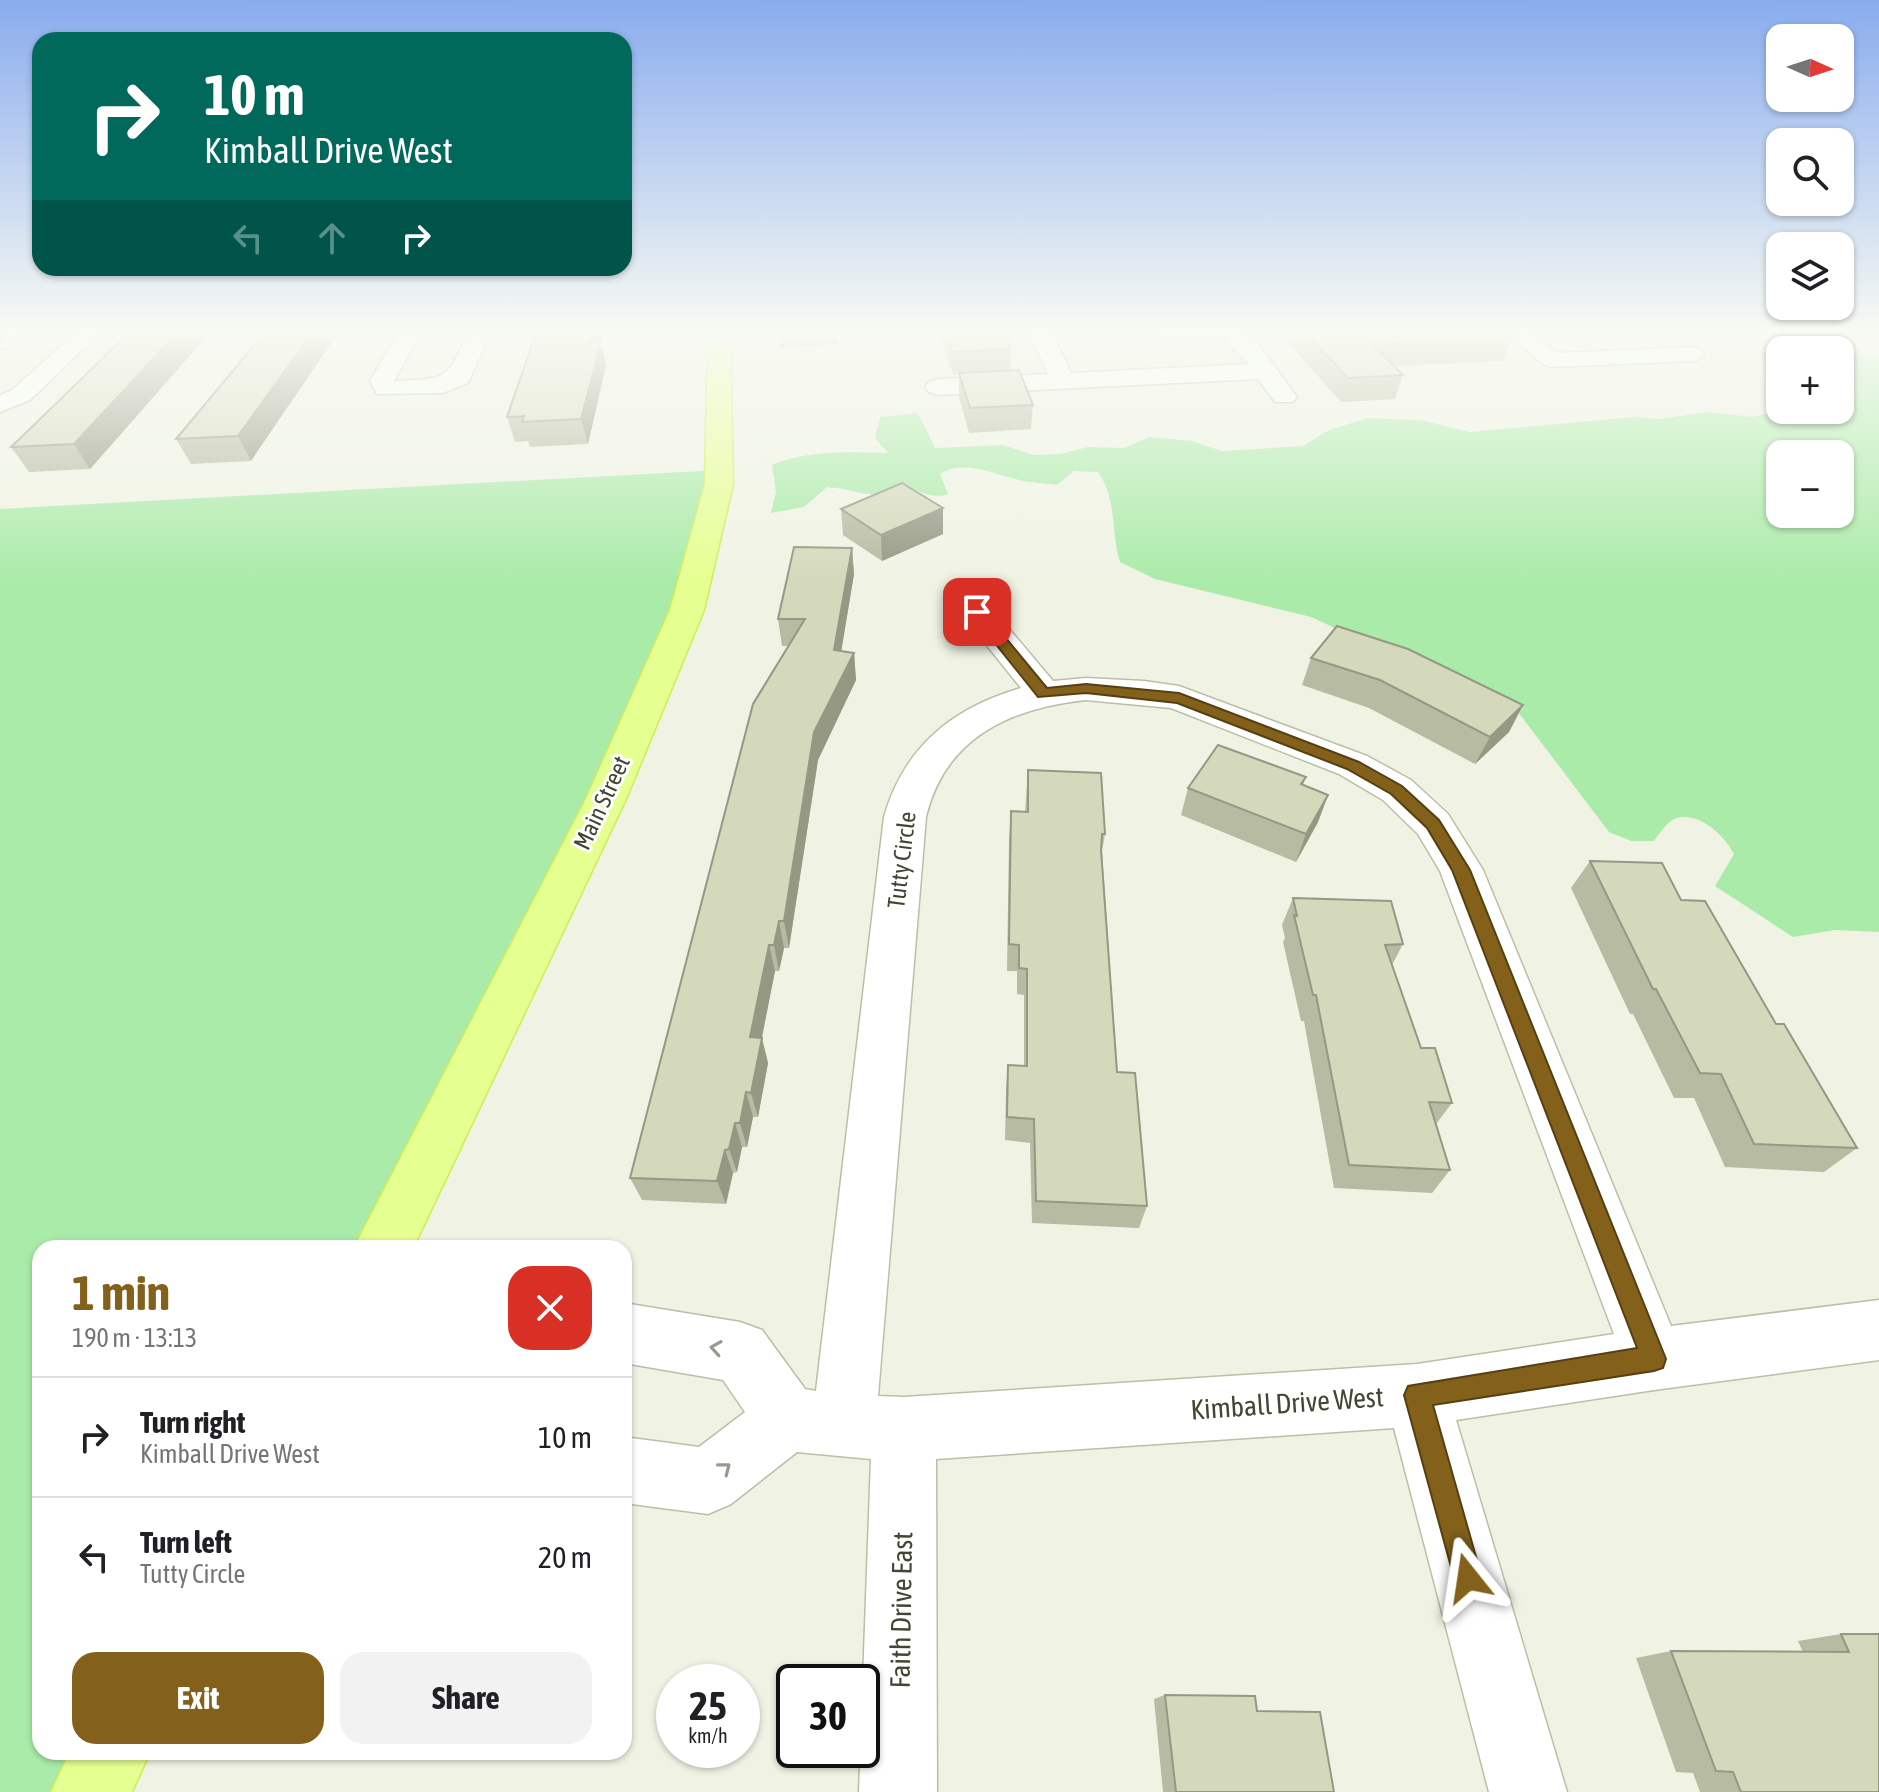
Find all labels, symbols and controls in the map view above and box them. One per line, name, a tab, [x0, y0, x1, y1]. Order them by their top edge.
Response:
north arrow	[1766, 24, 1854, 112]
map controls	[1766, 24, 1854, 528]
text: 10 m	[204, 63, 305, 127]
icon: right	[72, 64, 176, 168]
button: search	[1766, 128, 1854, 216]
text: Kimball Drive West	[204, 129, 453, 171]
icon: left	[226, 216, 270, 260]
icon: ahead	[310, 216, 354, 260]
icon: right	[394, 216, 438, 260]
button: layers	[1766, 232, 1854, 320]
button: +	[1766, 336, 1854, 424]
button: −	[1766, 440, 1854, 528]
pin	[943, 578, 1011, 646]
icon: arrive	[955, 590, 999, 634]
street label: Main Street	[568, 752, 635, 854]
street label: Tutty Circle	[882, 810, 921, 910]
text: 1 min	[72, 1265, 170, 1320]
button: close	[508, 1266, 592, 1350]
text: 190 m · 13:13	[72, 1323, 197, 1353]
one-way arrow	[710, 1340, 723, 1357]
street label: Kimball Drive West	[1189, 1380, 1385, 1426]
text: Turn right	[140, 1405, 246, 1439]
icon: right	[72, 1415, 116, 1459]
text: 10 m	[538, 1420, 592, 1454]
text: Kimball Drive West	[140, 1439, 320, 1469]
one-way arrow	[716, 1463, 731, 1477]
text: Turn left	[140, 1525, 232, 1559]
street label: Faith Drive East	[884, 1531, 918, 1689]
icon: left	[72, 1535, 116, 1579]
position arrow	[1426, 1536, 1510, 1620]
text: 20 m	[538, 1540, 592, 1574]
text: Tutty Circle	[140, 1559, 245, 1589]
button: Exit	[72, 1652, 324, 1744]
button: Share	[340, 1652, 592, 1744]
speed limit sign: 30	[776, 1664, 880, 1768]
text: 25	[689, 1683, 727, 1728]
text: km/h	[688, 1724, 728, 1747]

